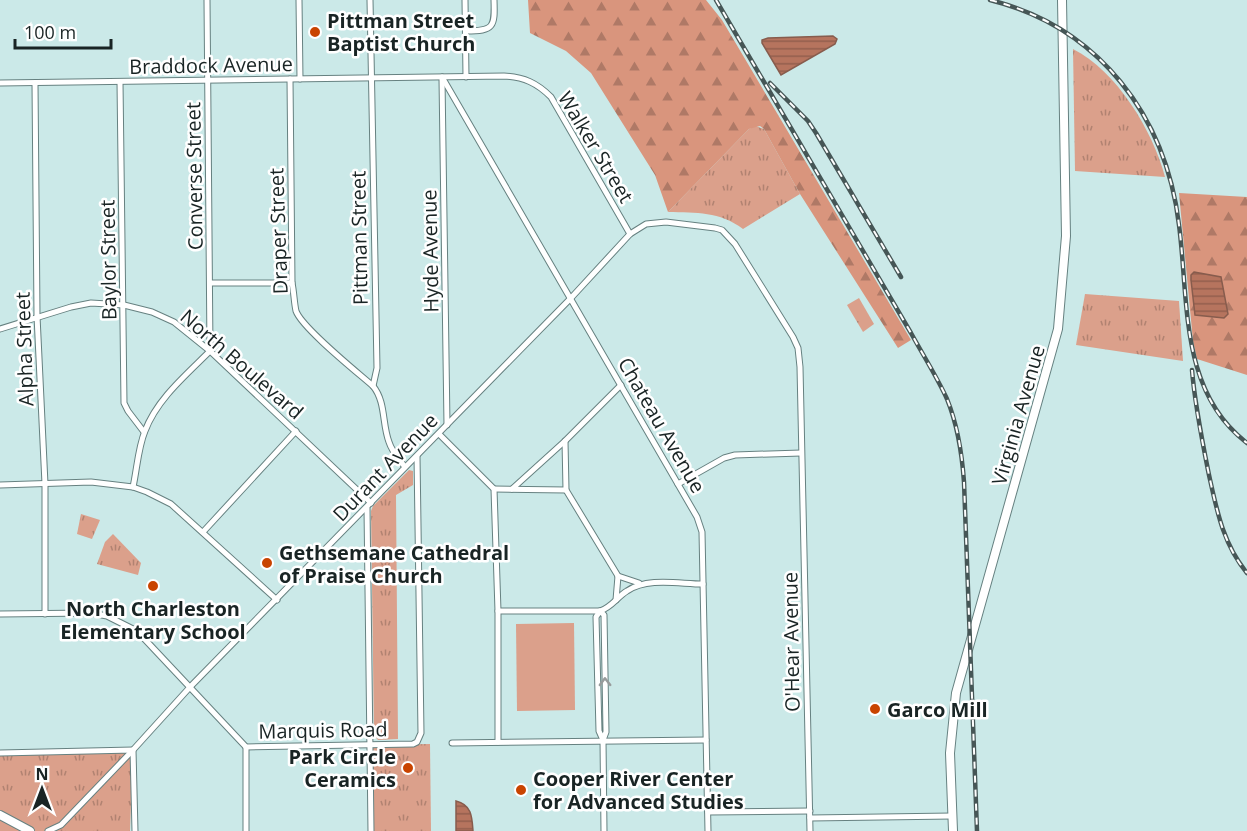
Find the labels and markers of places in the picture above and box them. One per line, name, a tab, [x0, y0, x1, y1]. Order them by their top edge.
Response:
place label: Pittman Street Baptist Church	[327, 7, 475, 57]
marker: Pittman Street Baptist Church	[308, 25, 322, 39]
place label: Gethsemane Cathedral of Praise Church	[279, 539, 509, 589]
marker: Gethsemane Cathedral of Praise Church	[260, 556, 274, 570]
marker: North Charleston Elementary School	[146, 579, 160, 593]
place label: North Charleston Elementary School	[60, 595, 246, 645]
place label: Garco Mill	[887, 696, 988, 723]
marker: Garco Mill	[868, 702, 882, 716]
place label: Park Circle Ceramics	[289, 743, 396, 793]
marker: Park Circle Ceramics	[401, 761, 415, 775]
place label: Cooper River Center for Advanced Studies	[533, 765, 744, 815]
marker: Cooper River Center for Advanced Studies	[514, 783, 528, 797]

